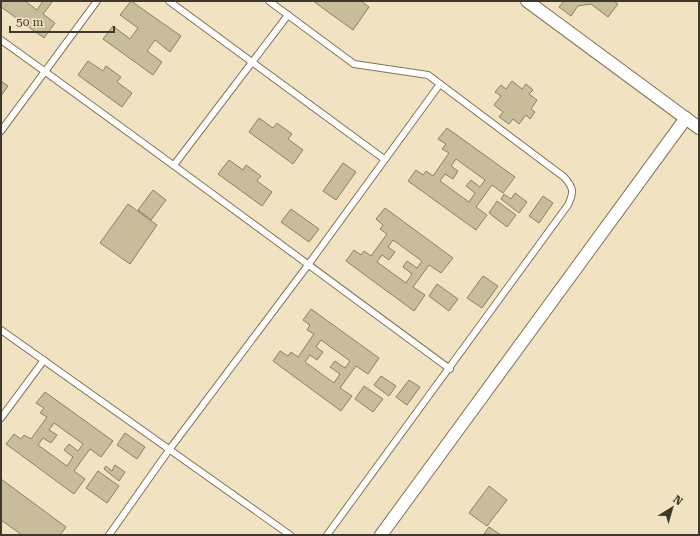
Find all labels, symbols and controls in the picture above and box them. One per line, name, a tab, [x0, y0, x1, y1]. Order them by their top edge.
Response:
scale bar	[10, 8, 114, 34]
text: 50 m	[16, 15, 43, 29]
north arrow	[652, 488, 692, 528]
text: N	[670, 493, 685, 508]

